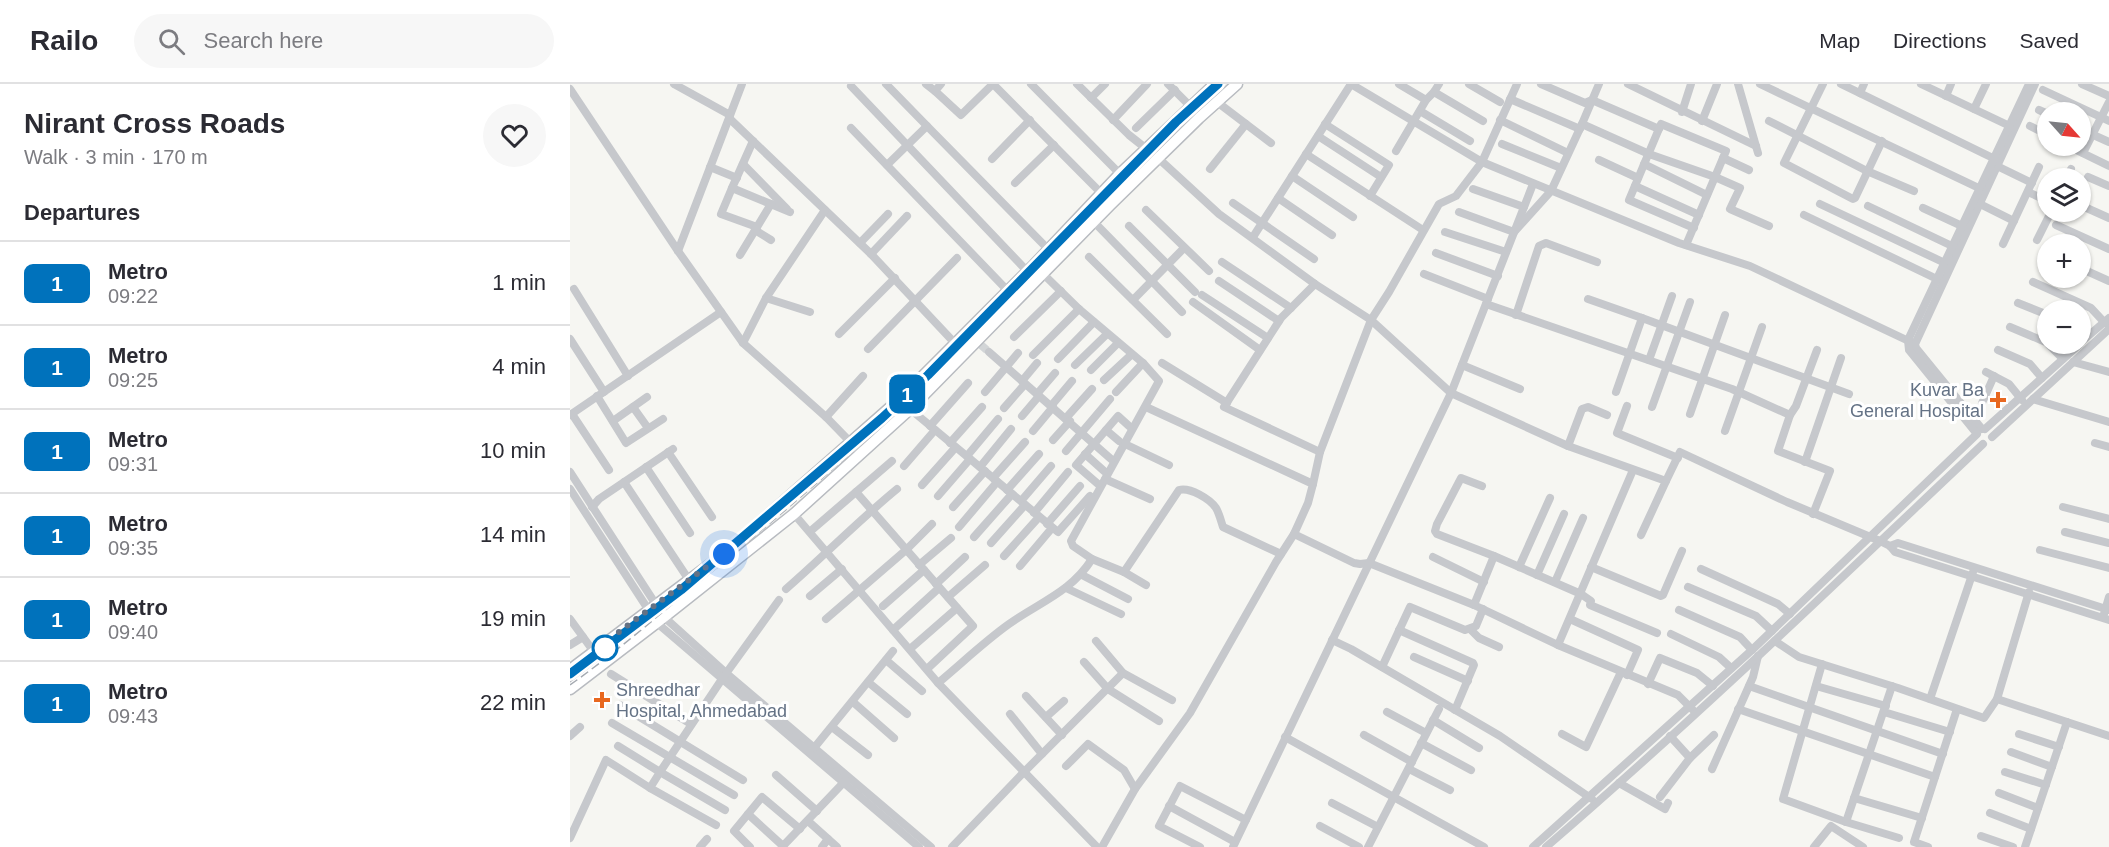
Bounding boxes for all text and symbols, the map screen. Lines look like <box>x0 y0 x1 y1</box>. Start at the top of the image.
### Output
search box <box>134 14 554 68</box>
text: Railo <box>30 25 98 56</box>
icon: search <box>155 25 188 58</box>
text: Search here <box>203 28 323 53</box>
text: Map <box>1819 29 1860 52</box>
text: Directions <box>1893 29 1986 52</box>
text: Saved <box>2019 29 2079 52</box>
north arrow <box>2037 102 2091 156</box>
map controls <box>2037 102 2091 354</box>
button: heart <box>483 104 546 167</box>
text: Nirant Cross Roads <box>24 108 285 139</box>
text: Walk · 3 min · 170 m <box>24 146 208 168</box>
button: layers <box>2037 168 2091 222</box>
text: Departures <box>24 200 140 225</box>
button: + <box>2037 234 2091 288</box>
text: Metro <box>108 259 168 284</box>
text: 1 min <box>492 270 546 295</box>
text: 1 <box>51 272 63 295</box>
text: 09:22 <box>108 285 158 307</box>
button: − <box>2037 300 2091 354</box>
text: Metro <box>108 343 168 368</box>
text: 4 min <box>492 354 546 379</box>
text: 1 <box>51 356 63 379</box>
text: 09:25 <box>108 369 158 391</box>
line badge: 1 <box>888 374 926 414</box>
place label: Kuvar Ba General Hospital <box>1850 380 1985 421</box>
text: 1 <box>901 383 913 406</box>
marker: Kuvar Ba General Hospital <box>1989 391 2007 409</box>
text: Metro <box>108 427 168 452</box>
text: 10 min <box>480 438 546 463</box>
text: 1 <box>51 440 63 463</box>
text: 09:31 <box>108 453 158 475</box>
text: Metro <box>108 511 168 536</box>
text: 14 min <box>480 522 546 547</box>
text: 1 <box>51 524 63 547</box>
text: 09:35 <box>108 537 158 559</box>
your location <box>709 539 739 569</box>
text: Metro <box>108 595 168 620</box>
text: 19 min <box>480 606 546 631</box>
text: 1 <box>51 608 63 631</box>
text: 09:40 <box>108 621 158 643</box>
unlabelled marker <box>592 635 618 661</box>
text: Metro <box>108 679 168 704</box>
place label: Shreedhar Hospital, Ahmedabad <box>616 680 787 721</box>
text: 22 min <box>480 690 546 715</box>
marker: Shreedhar Hospital, Ahmedabad <box>593 691 611 709</box>
text: 1 <box>51 692 63 715</box>
text: 09:43 <box>108 705 158 727</box>

